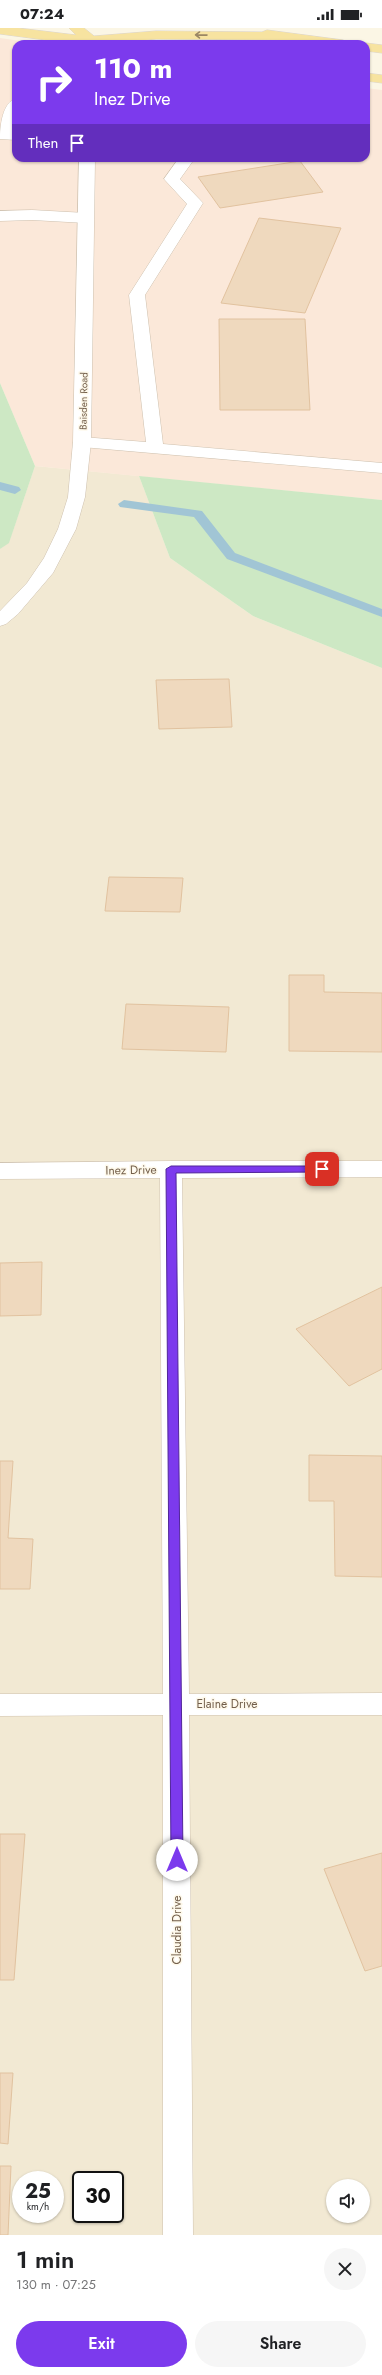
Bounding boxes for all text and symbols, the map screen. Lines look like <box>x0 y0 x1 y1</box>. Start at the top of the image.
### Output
text: 07:24 <box>20 3 64 25</box>
one-way arrow <box>195 31 208 39</box>
text: 110 m <box>94 48 172 89</box>
icon: right <box>28 56 80 108</box>
text: Inez Drive <box>94 86 171 112</box>
text: Then <box>28 132 58 154</box>
icon: arrive <box>66 132 88 154</box>
street label: Baisden Road <box>75 372 92 430</box>
pin <box>305 1152 339 1186</box>
icon: arrive <box>311 1158 333 1180</box>
street label: Inez Drive <box>105 1161 157 1179</box>
street label: Elaine Drive <box>196 1695 258 1713</box>
position arrow <box>156 1839 198 1881</box>
street label: Claudia Drive <box>168 1895 186 1965</box>
speed limit sign: 30 <box>72 2171 124 2223</box>
text: 25 <box>25 2177 51 2206</box>
map controls <box>326 2179 370 2223</box>
button: sound <box>326 2179 370 2223</box>
text: km/h <box>27 2199 49 2214</box>
text: 1 min <box>16 2242 74 2277</box>
button: close <box>324 2248 366 2290</box>
text: 130 m · 07:25 <box>16 2275 96 2294</box>
button: Exit <box>16 2321 187 2367</box>
button: Share <box>195 2321 366 2367</box>

